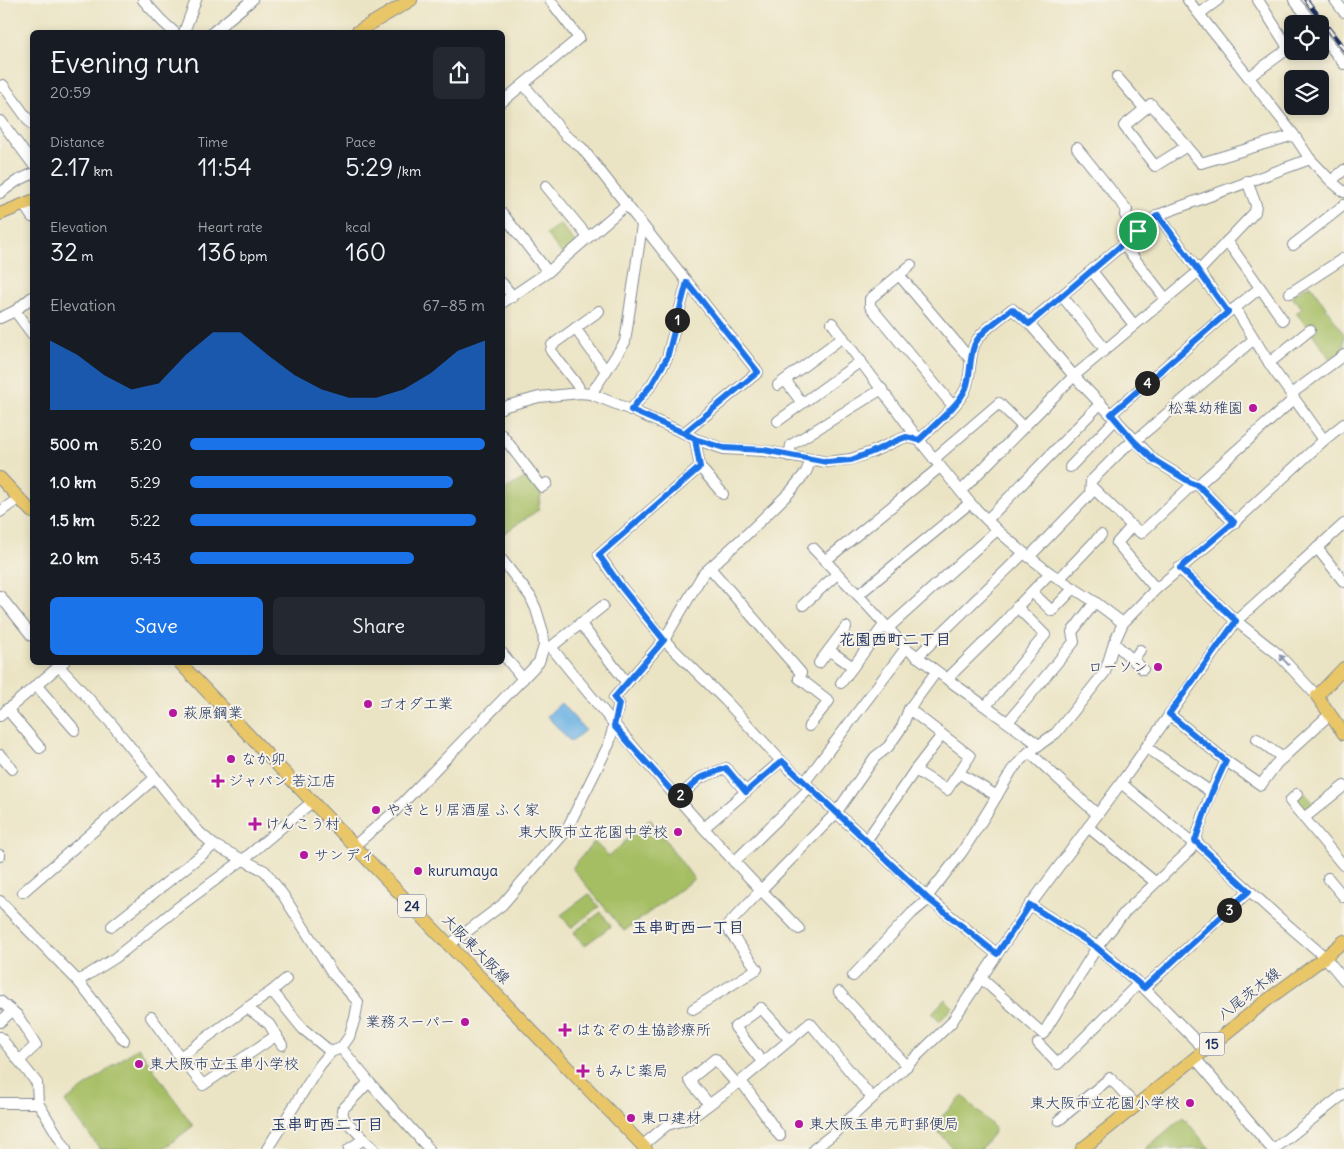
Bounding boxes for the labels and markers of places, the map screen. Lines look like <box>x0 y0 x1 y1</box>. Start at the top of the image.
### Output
pin <box>1117 210 1159 252</box>
pin: 1 <box>664 308 690 332</box>
pin: 4 <box>1134 370 1160 396</box>
place label: 松葉幼稚園 <box>1168 398 1243 417</box>
marker: 松葉幼稚園 <box>1247 402 1259 414</box>
place label: ローソン <box>1088 657 1148 676</box>
marker: ローソン <box>1152 661 1164 673</box>
place label: ゴオダ工業 <box>378 694 453 713</box>
marker: ゴオダ工業 <box>362 698 374 710</box>
place label: 萩原鋼業 <box>183 703 243 722</box>
marker: 萩原鋼業 <box>167 707 179 719</box>
place label: なか卯 <box>241 749 286 768</box>
marker: なか卯 <box>225 753 237 765</box>
place label: ジャパン 若江店 <box>228 771 337 790</box>
marker: ジャパン 若江店 <box>212 775 224 787</box>
pin: 2 <box>668 782 692 808</box>
place label: やきとり居酒屋 ふく家 <box>386 800 540 819</box>
marker: やきとり居酒屋 ふく家 <box>370 804 382 816</box>
place label: けんこう村 <box>265 814 340 833</box>
marker: けんこう村 <box>249 818 261 830</box>
place label: 東大阪市立花園中学校 <box>518 822 668 841</box>
marker: 東大阪市立花園中学校 <box>672 826 684 838</box>
place label: サンディ <box>314 845 375 864</box>
marker: サンディ <box>298 849 310 861</box>
place label: kurumaya <box>428 861 498 880</box>
marker: kurumaya <box>412 865 424 877</box>
pin: 3 <box>1216 898 1242 922</box>
place label: 業務スーパー <box>366 1012 455 1031</box>
marker: 業務スーパー <box>459 1016 471 1028</box>
place label: はなぞの生協診療所 <box>576 1020 711 1039</box>
marker: はなぞの生協診療所 <box>558 1023 572 1037</box>
place label: 東大阪市立玉串小学校 <box>149 1054 299 1073</box>
marker: 東大阪市立玉串小学校 <box>133 1058 145 1070</box>
place label: もみじ薬局 <box>593 1061 668 1080</box>
marker: もみじ薬局 <box>577 1065 589 1077</box>
place label: 東大阪市立花園小学校 <box>1030 1093 1180 1112</box>
marker: 東大阪市立花園小学校 <box>1184 1097 1196 1109</box>
place label: 東口建材 <box>641 1108 701 1127</box>
marker: 東口建材 <box>625 1112 637 1124</box>
place label: 東大阪玉串元町郵便局 <box>809 1114 959 1133</box>
marker: 東大阪玉串元町郵便局 <box>793 1118 805 1130</box>

